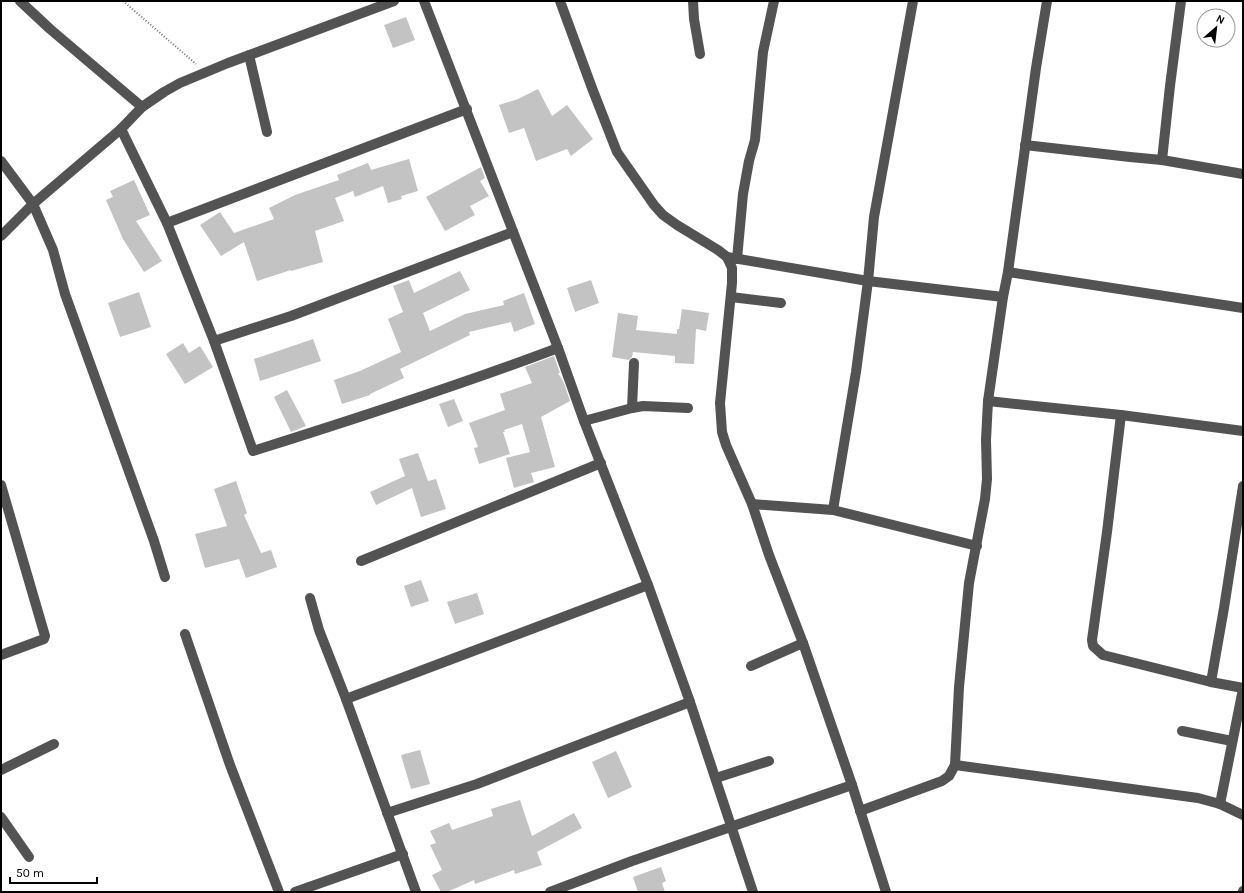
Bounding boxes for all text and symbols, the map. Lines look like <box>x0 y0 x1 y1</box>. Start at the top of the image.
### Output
north arrow <box>1196 8 1236 48</box>
text: N <box>1214 12 1227 27</box>
scale bar <box>10 859 97 885</box>
text: 50 m <box>16 866 44 880</box>

